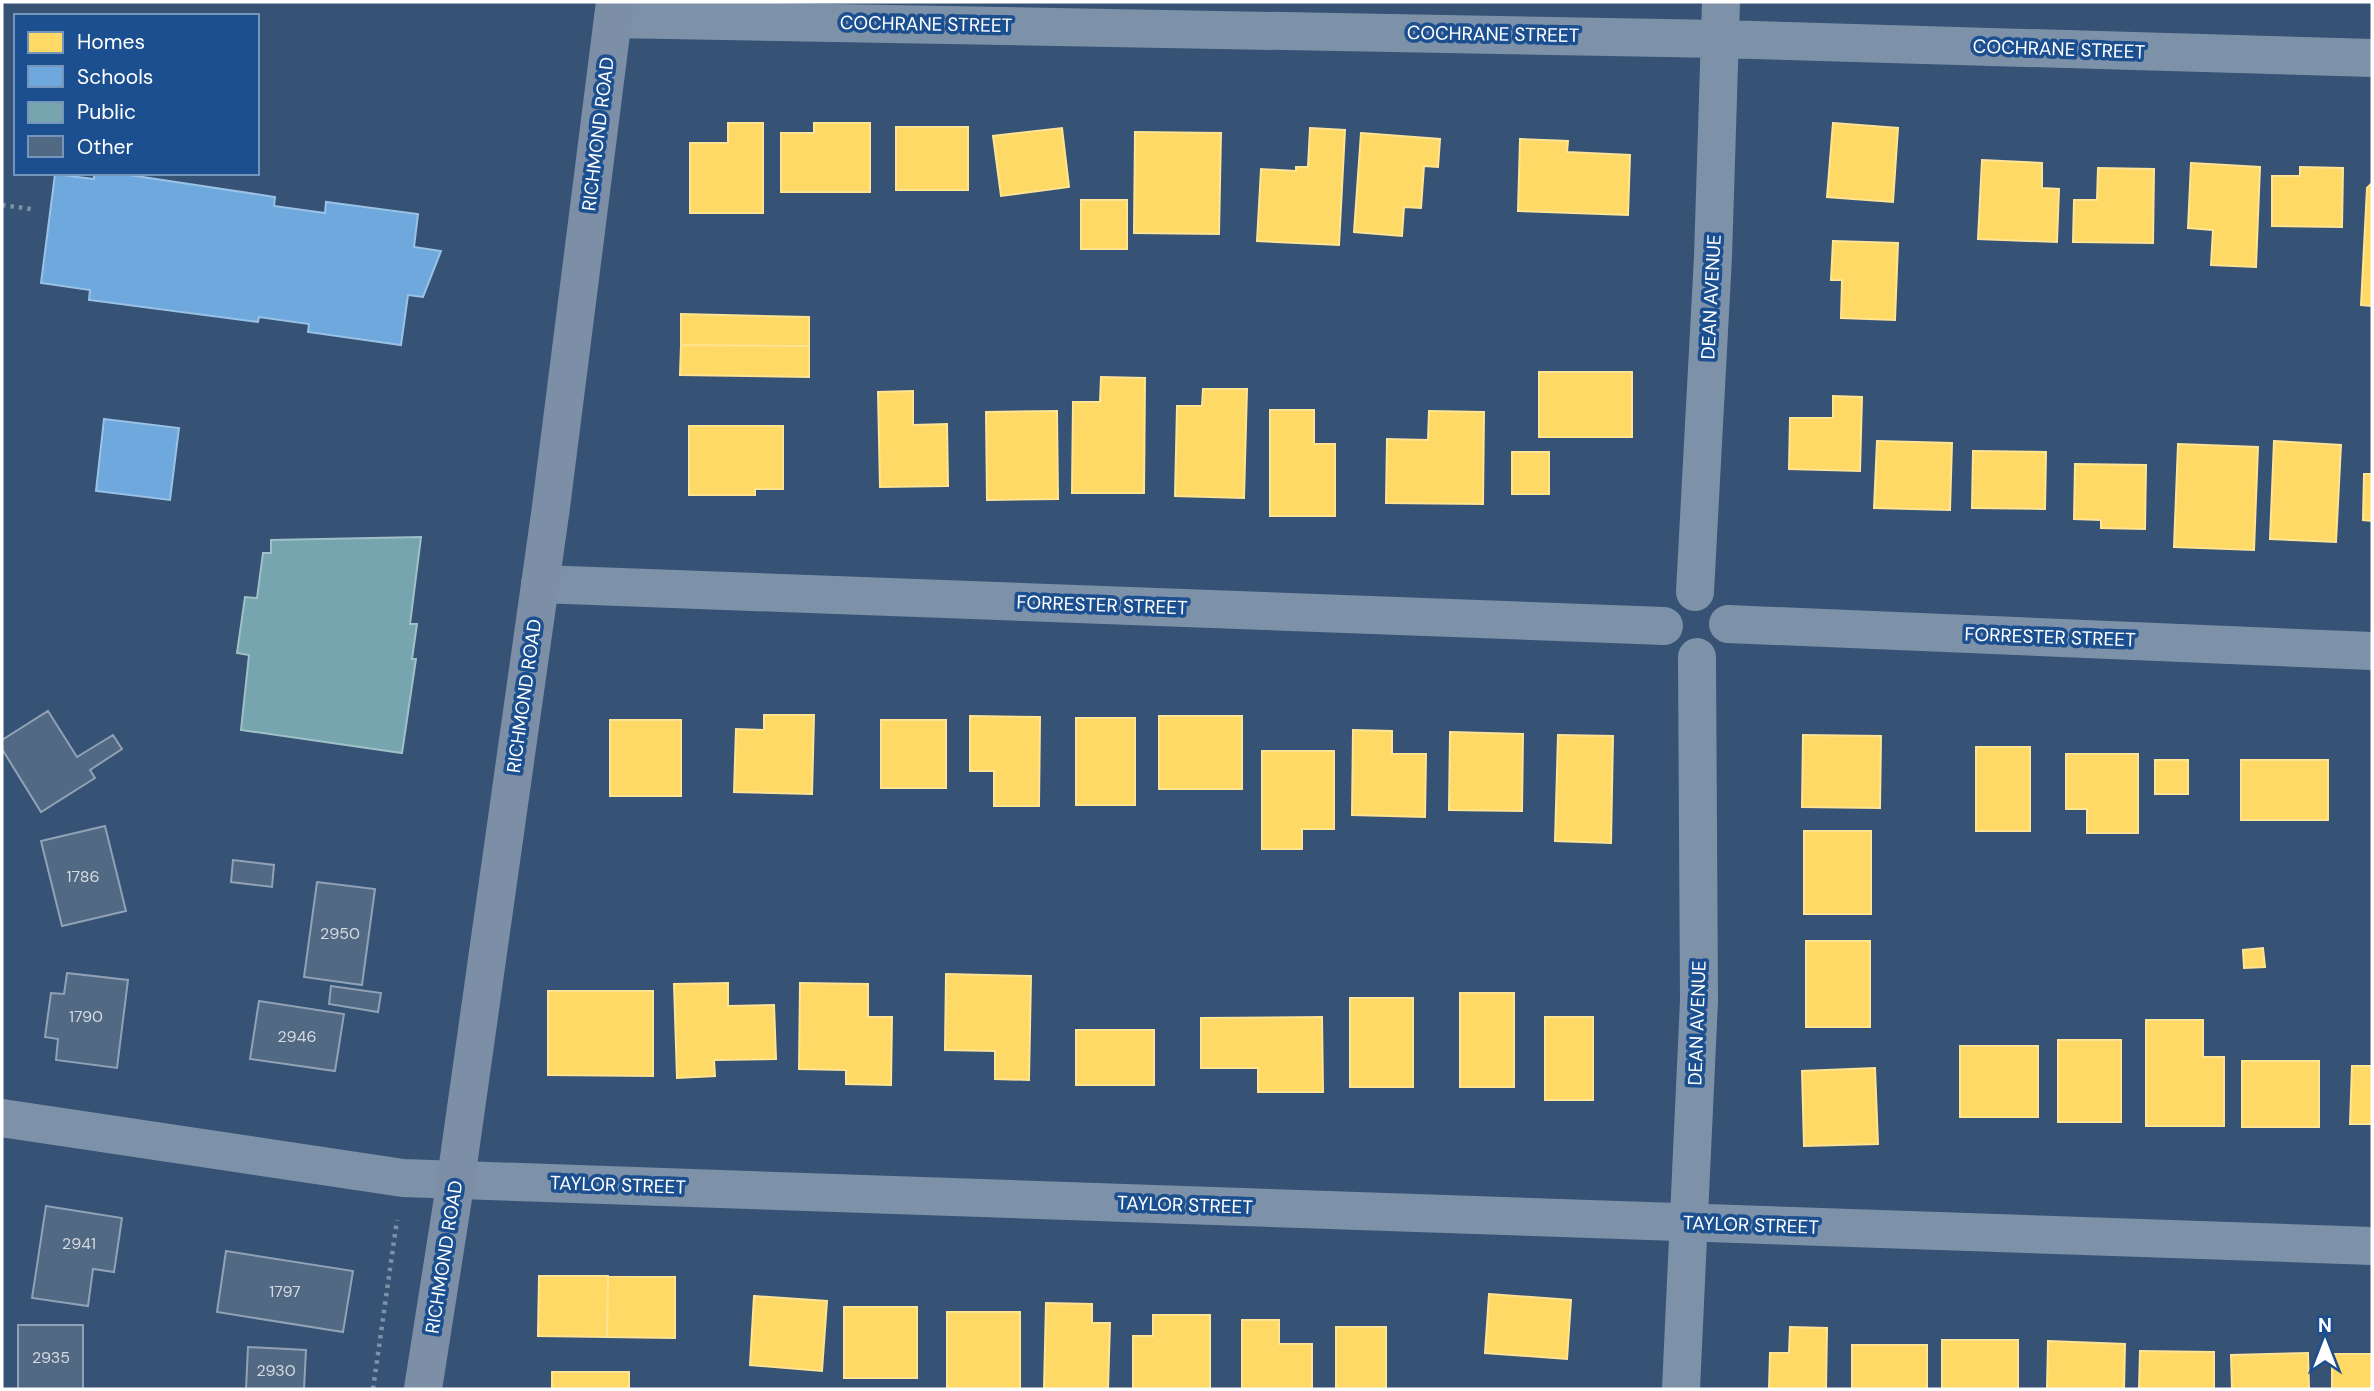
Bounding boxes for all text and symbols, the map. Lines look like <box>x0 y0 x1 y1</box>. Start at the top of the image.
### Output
street label: COCHRANE STREET <box>840 10 1013 38</box>
legend <box>14 14 259 175</box>
street label: COCHRANE STREET <box>1407 20 1580 48</box>
text: Homes <box>77 28 145 56</box>
street label: COCHRANE STREET <box>1972 33 2146 65</box>
street label: RICHMOND ROAD <box>576 56 620 212</box>
text: Schools <box>77 63 153 91</box>
text: Public <box>77 98 136 126</box>
text: Other <box>77 133 133 161</box>
street label: DEAN AVENUE <box>1695 234 1727 360</box>
street label: FORRESTER STREET <box>1016 590 1188 620</box>
street label: RICHMOND ROAD <box>501 618 547 774</box>
street label: FORRESTER STREET <box>1964 622 2136 652</box>
house number: 1786 <box>66 866 100 887</box>
house number: 2950 <box>320 923 360 944</box>
street label: DEAN AVENUE <box>1682 960 1712 1086</box>
house number: 1790 <box>69 1006 103 1027</box>
house number: 2946 <box>278 1026 316 1047</box>
street label: TAYLOR STREET <box>550 1170 687 1200</box>
street label: RICHMOND ROAD <box>420 1179 468 1335</box>
street label: TAYLOR STREET <box>1117 1190 1254 1220</box>
street label: TAYLOR STREET <box>1683 1210 1820 1240</box>
house number: 2941 <box>62 1233 96 1254</box>
house number: 1797 <box>269 1281 301 1302</box>
north arrow <box>2290 1307 2360 1377</box>
text: N <box>2318 1313 2332 1338</box>
house number: 2935 <box>32 1347 70 1368</box>
house number: 2930 <box>256 1360 296 1381</box>

